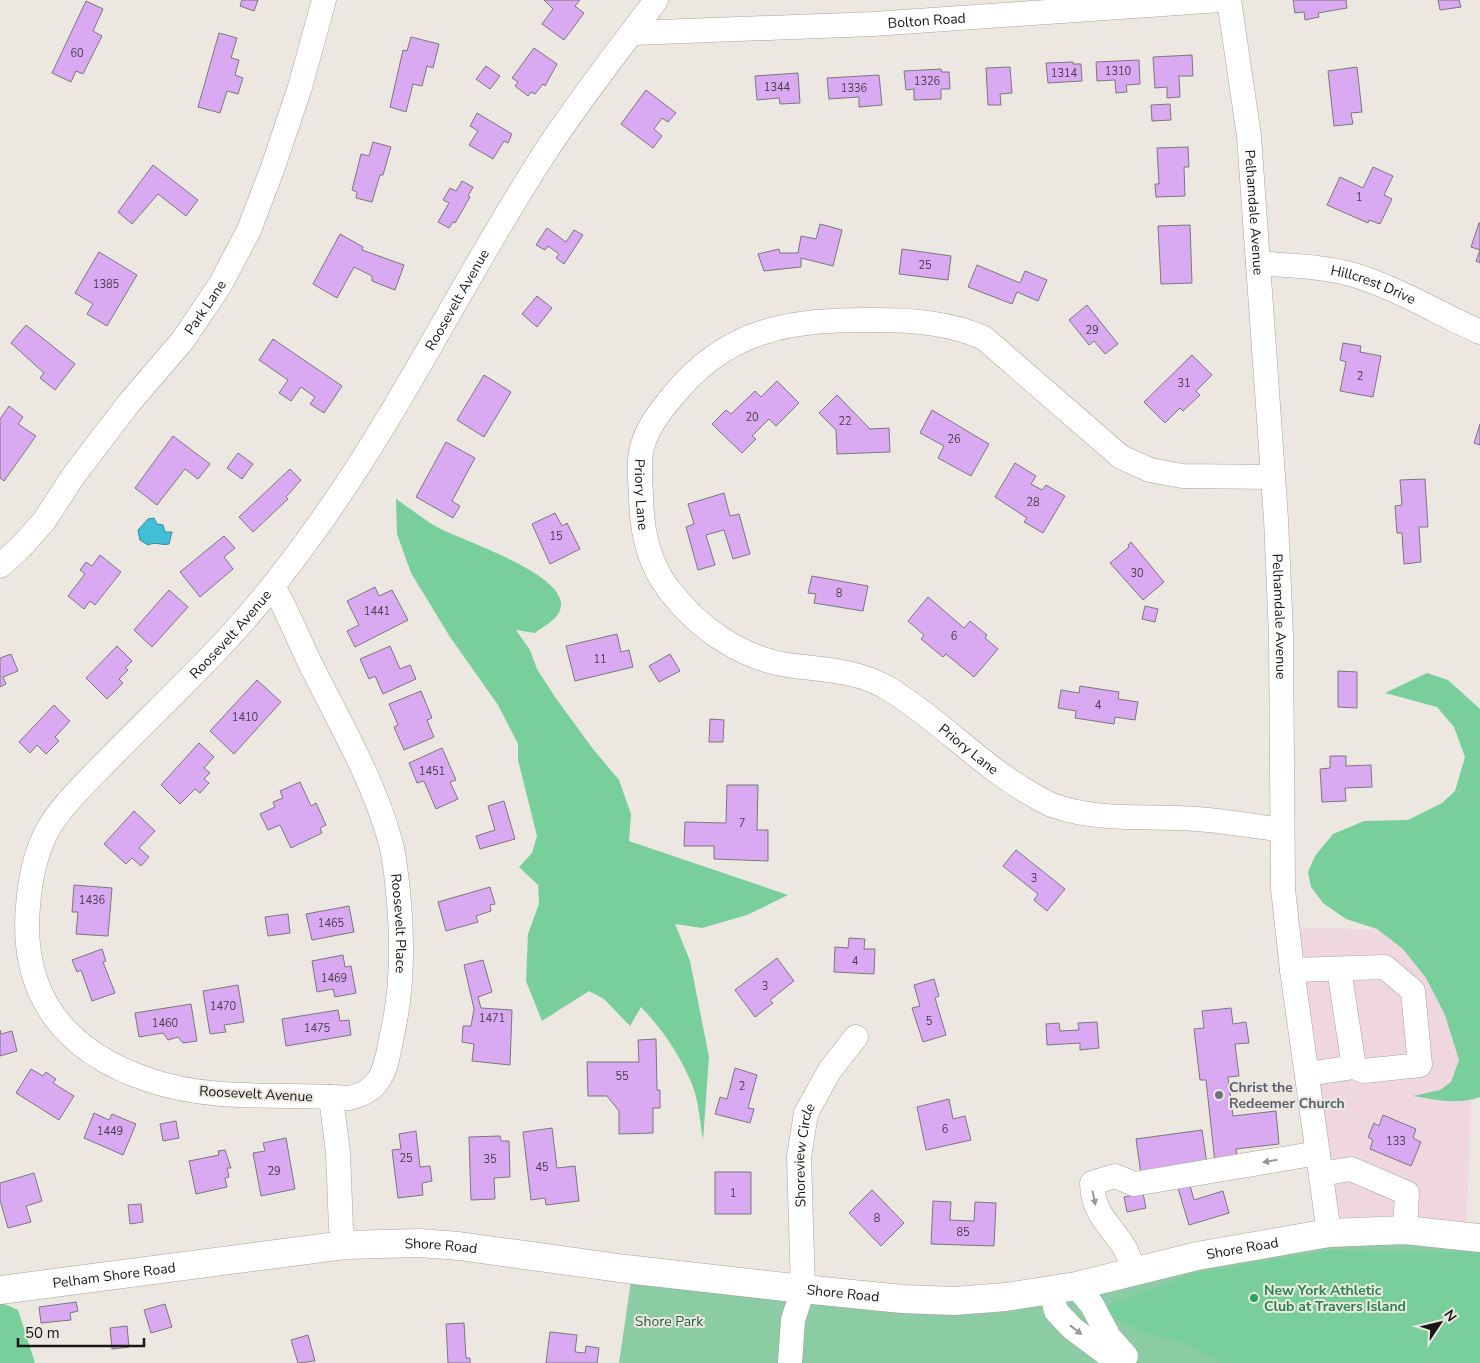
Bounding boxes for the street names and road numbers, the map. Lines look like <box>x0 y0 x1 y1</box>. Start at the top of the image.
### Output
street label: Bolton Road <box>887 8 966 32</box>
street label: Pelhamdale Avenue <box>1240 149 1268 276</box>
street label: Roosevelt Avenue <box>420 246 493 354</box>
street label: Hillcrest Drive <box>1329 260 1419 309</box>
street label: Park Lane <box>180 277 230 338</box>
street label: Priory Lane <box>630 458 653 531</box>
street label: Pelhamdale Avenue <box>1268 553 1291 680</box>
street label: Roosevelt Avenue <box>185 586 275 683</box>
street label: Priory Lane <box>935 719 1002 779</box>
street label: Roosevelt Place <box>387 872 411 974</box>
street label: Roosevelt Avenue <box>199 1082 313 1106</box>
street label: Shoreview Circle <box>789 1099 819 1208</box>
street label: Shore Road <box>1205 1232 1280 1264</box>
street label: Shore Road <box>404 1233 479 1258</box>
street label: Pelham Shore Road <box>51 1258 177 1293</box>
street label: Shore Road <box>806 1280 880 1306</box>

